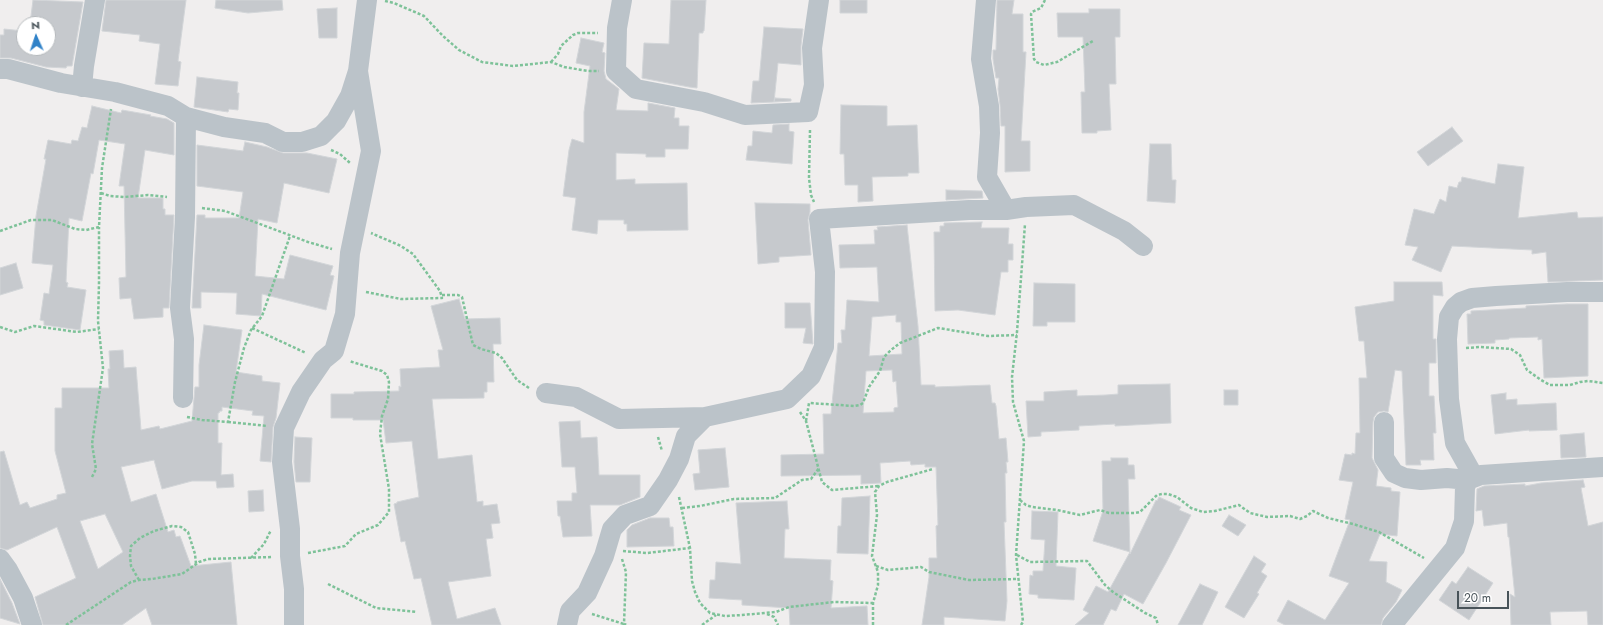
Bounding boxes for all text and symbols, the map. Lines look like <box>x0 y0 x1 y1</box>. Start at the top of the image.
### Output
north arrow <box>16 16 56 56</box>
text: N <box>31 17 40 33</box>
scale bar <box>1459 583 1511 609</box>
text: 20 m <box>1464 589 1491 607</box>

